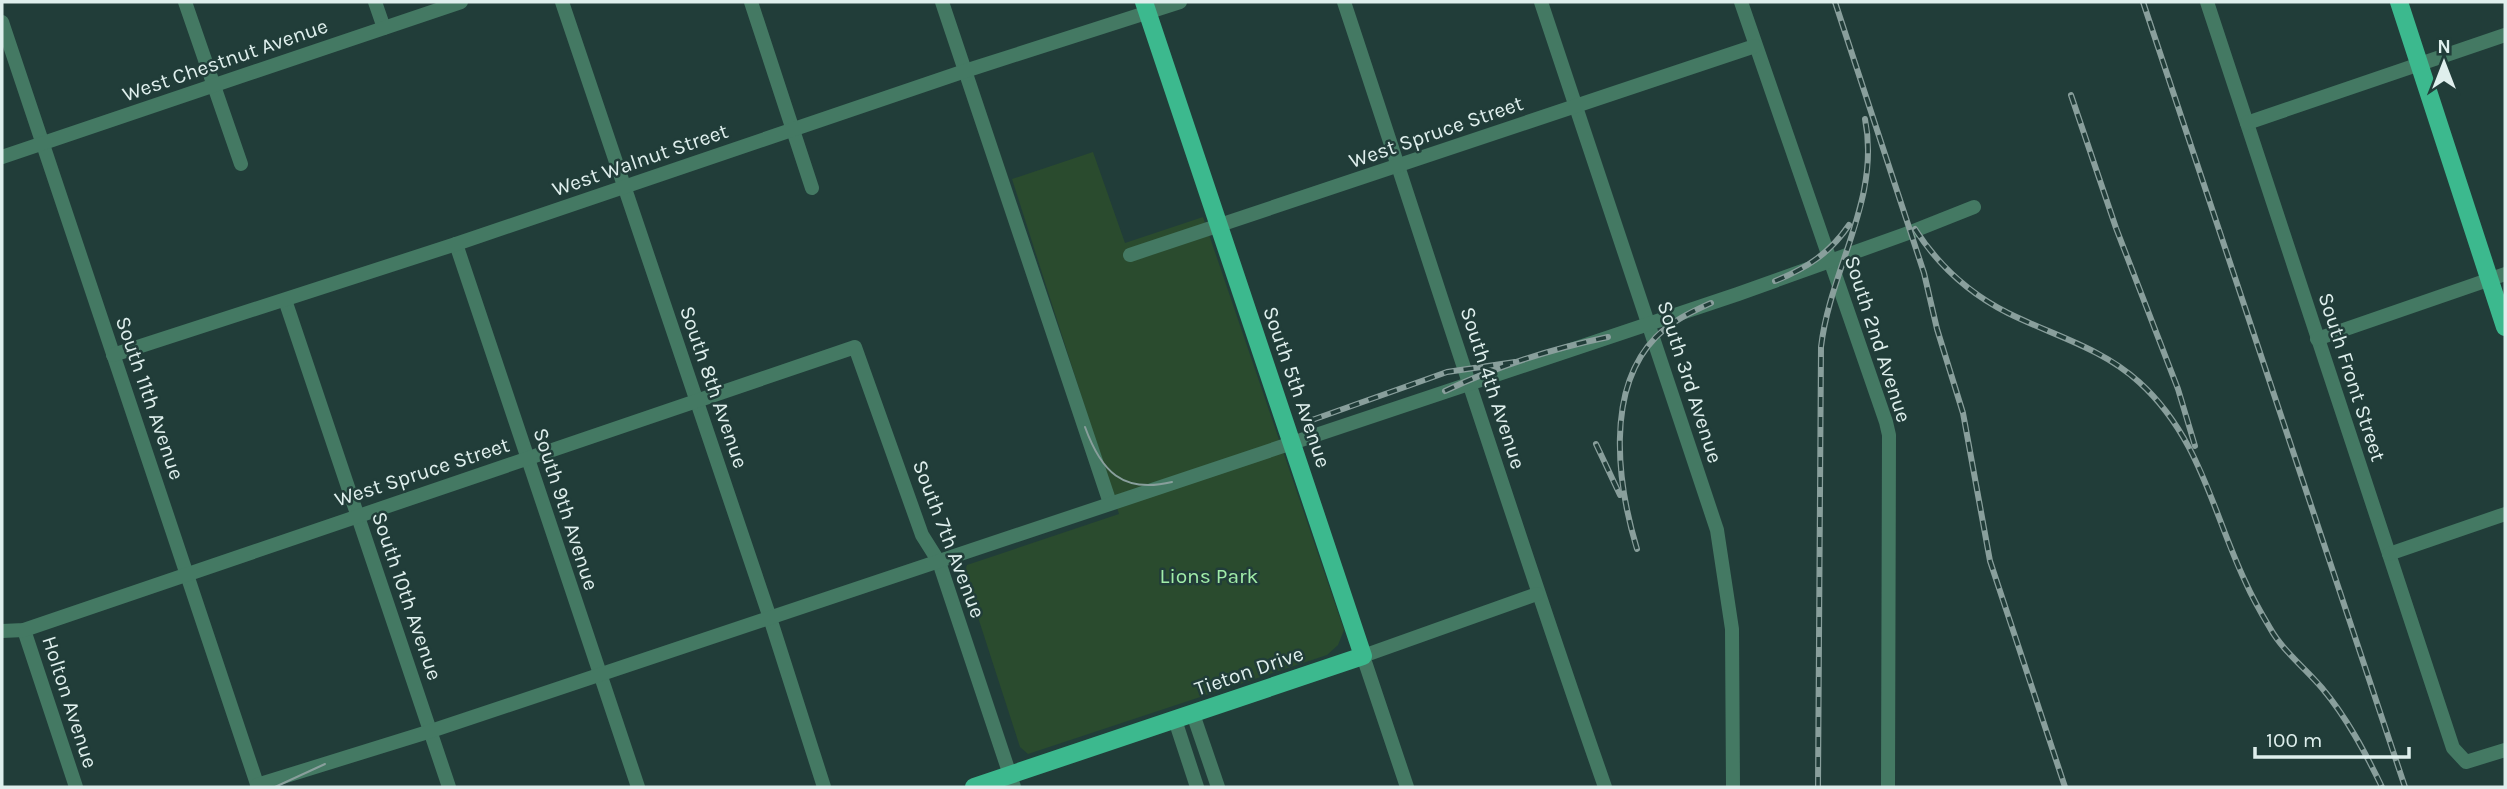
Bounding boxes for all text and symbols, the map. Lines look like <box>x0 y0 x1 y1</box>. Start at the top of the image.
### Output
street label: West Chestnut Avenue <box>119 14 331 106</box>
north arrow <box>2409 28 2479 98</box>
text: N <box>2437 36 2451 58</box>
street label: West Spruce Street <box>1346 91 1526 173</box>
street label: West Walnut Street <box>549 119 731 201</box>
street label: South 2nd Avenue <box>1840 253 1916 425</box>
street label: South Front Street <box>2313 290 2391 464</box>
street label: South 3rd Avenue <box>1652 298 1728 466</box>
street label: South 8th Avenue <box>675 303 753 471</box>
street label: South 5th Avenue <box>1258 303 1336 471</box>
street label: South 4th Avenue <box>1455 304 1531 472</box>
street label: South 11th Avenue <box>111 313 189 483</box>
street label: South 9th Avenue <box>528 425 604 593</box>
street label: West Spruce Street <box>332 432 513 512</box>
street label: South 7th Avenue <box>908 457 990 621</box>
street label: South 10th Avenue <box>367 509 447 683</box>
park label: Lions Park <box>1160 564 1259 588</box>
street label: Holton Avenue <box>37 633 103 771</box>
street label: Tieton Drive <box>1191 641 1307 701</box>
scale bar <box>2255 716 2409 760</box>
text: 100 m <box>2266 728 2323 752</box>

